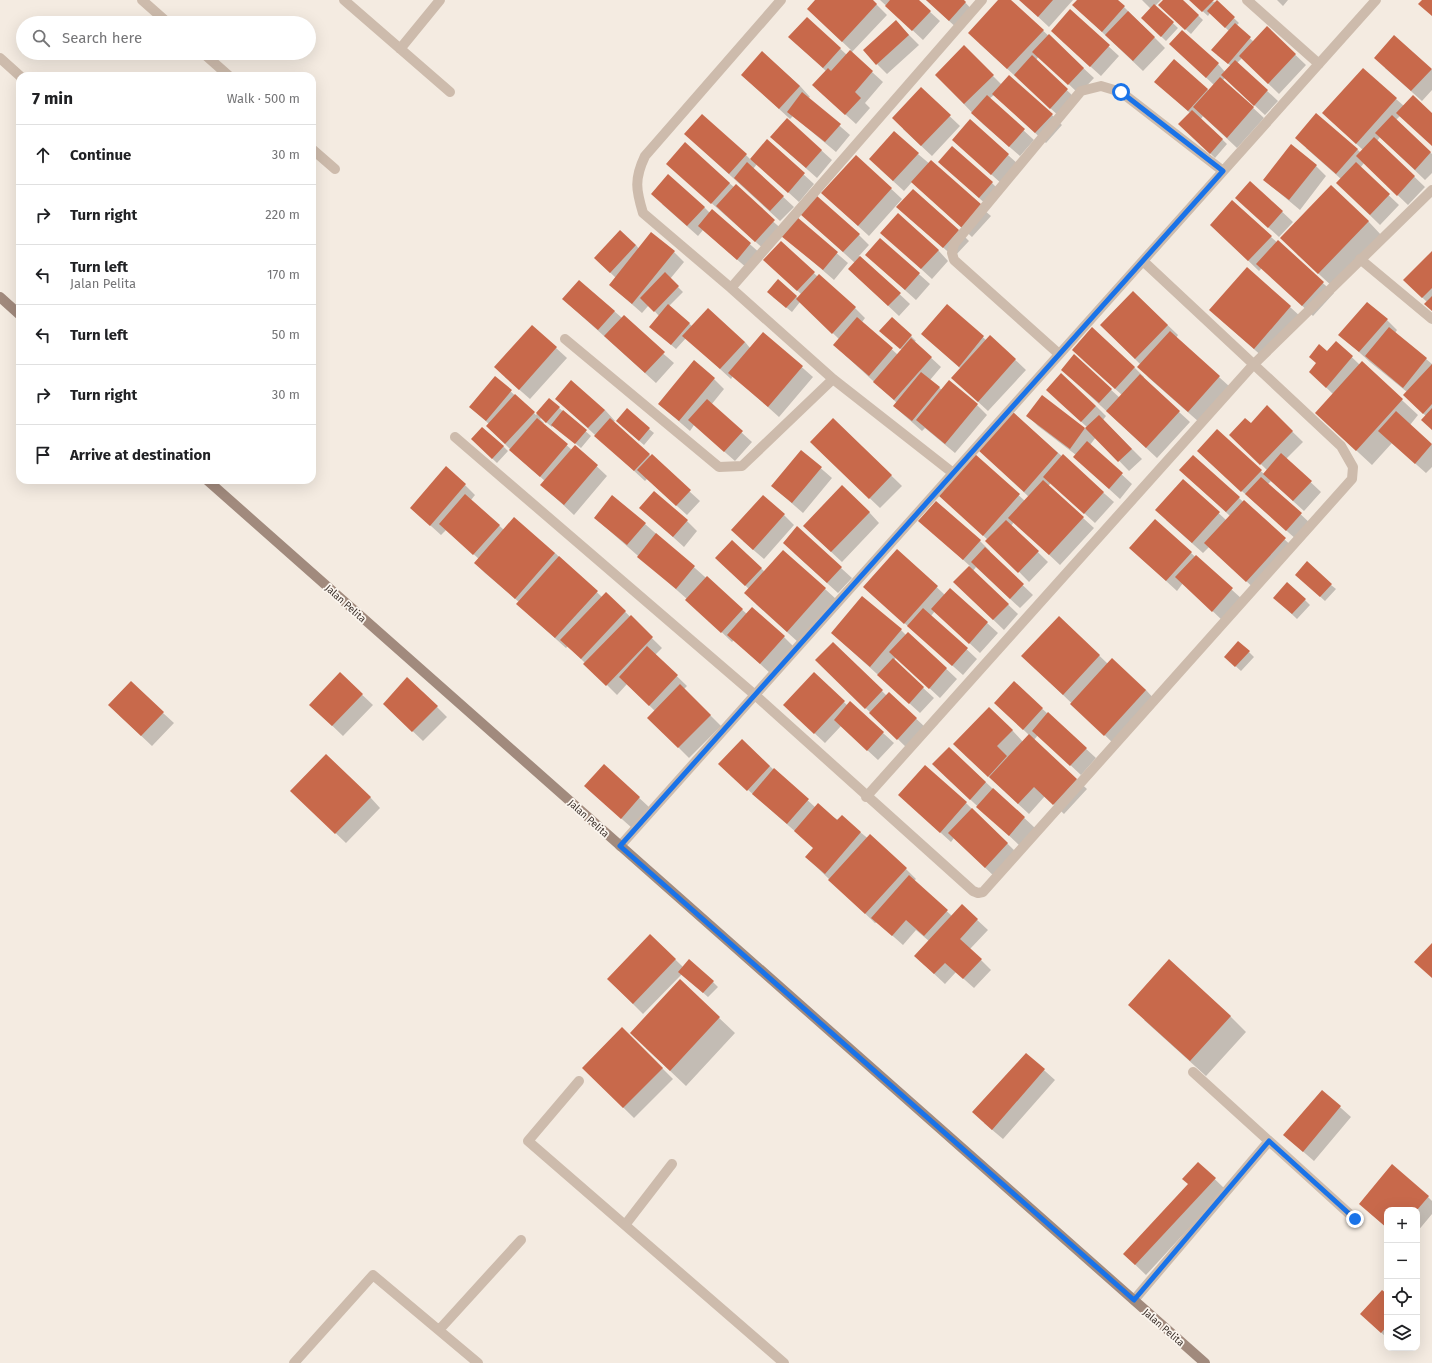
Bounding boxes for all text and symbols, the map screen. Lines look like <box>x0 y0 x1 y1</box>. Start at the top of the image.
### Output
search box <box>16 16 316 60</box>
icon: search <box>30 27 52 49</box>
text: Search here <box>62 29 142 47</box>
route start <box>1112 83 1130 101</box>
text: 7 min <box>32 88 73 109</box>
text: Walk · 500 m <box>227 91 300 106</box>
icon: ahead <box>32 144 54 166</box>
text: Continue <box>70 146 131 164</box>
text: 30 m <box>272 147 300 162</box>
icon: right <box>32 204 54 226</box>
text: Turn right <box>70 206 137 224</box>
text: 220 m <box>265 207 300 222</box>
text: Turn left <box>70 258 128 276</box>
icon: left <box>32 264 54 286</box>
text: 170 m <box>267 267 300 282</box>
text: Jalan Pelita <box>70 276 136 291</box>
icon: left <box>32 324 54 346</box>
text: Turn left <box>70 326 128 344</box>
text: 50 m <box>272 327 300 342</box>
icon: right <box>32 384 54 406</box>
text: Turn right <box>70 386 137 404</box>
text: 30 m <box>272 387 300 402</box>
icon: arrive <box>32 444 54 466</box>
text: Arrive at destination <box>70 446 211 464</box>
street label: Jalan Pelita <box>322 582 368 625</box>
street label: Jalan Pelita <box>565 797 611 840</box>
map controls <box>1384 1207 1420 1351</box>
button: + <box>1384 1207 1420 1243</box>
route end <box>1346 1210 1364 1228</box>
button: − <box>1384 1243 1420 1279</box>
button: locate <box>1384 1279 1420 1315</box>
street label: Jalan Pelita <box>1140 1307 1186 1349</box>
button: layers <box>1384 1315 1420 1351</box>

